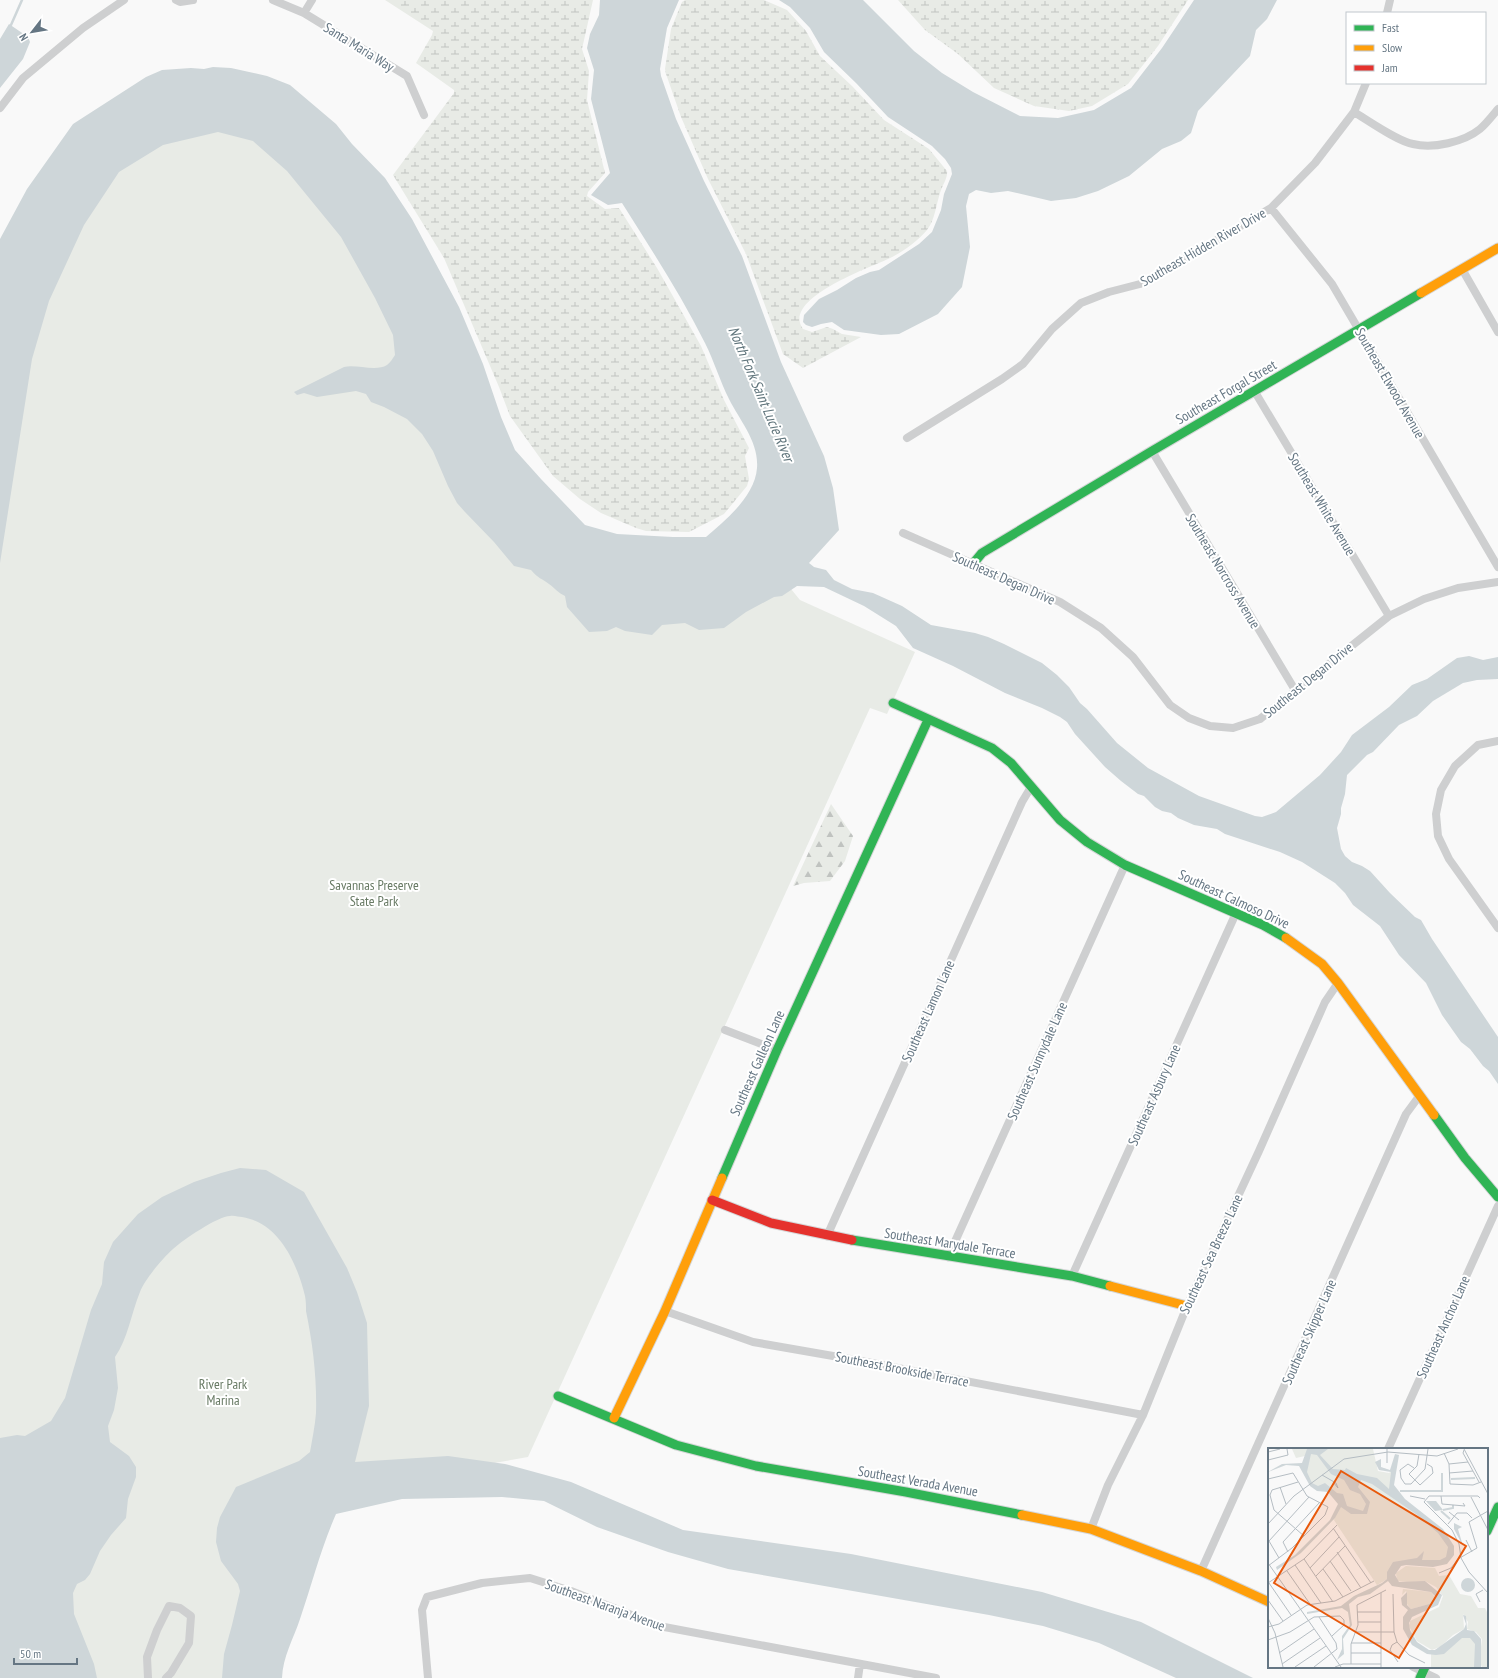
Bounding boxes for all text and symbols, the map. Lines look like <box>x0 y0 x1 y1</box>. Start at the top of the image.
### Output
north arrow <box>12 12 52 52</box>
legend <box>1346 12 1486 84</box>
street label: Santa Maria Way <box>320 18 398 76</box>
text: Fast <box>1382 20 1400 35</box>
text: N <box>16 31 31 43</box>
text: Slow <box>1382 40 1403 55</box>
text: Jam <box>1381 60 1398 75</box>
street label: Southeast Hidden River Drive <box>1137 204 1269 290</box>
water label: North Fork Saint Lucie River <box>724 323 799 466</box>
street label: Southeast Elwood Avenue <box>1351 325 1429 442</box>
street label: Southeast Forgal Street <box>1172 356 1280 428</box>
street label: Southeast White Avenue <box>1284 449 1360 559</box>
street label: Southeast Norcross Avenue <box>1182 510 1265 632</box>
street label: Southeast Degan Drive <box>950 547 1058 609</box>
street label: Southeast Degan Drive <box>1259 638 1357 722</box>
street label: Southeast Calmoso Drive <box>1176 865 1293 933</box>
park label: Savannas Preserve State Park <box>329 876 419 910</box>
street label: Southeast Lamon Lane <box>897 957 959 1065</box>
street label: Southeast Sunnydale Lane <box>1003 999 1071 1123</box>
street label: Southeast Galleon Lane <box>726 1007 789 1119</box>
street label: Southeast Asbury Lane <box>1124 1041 1184 1148</box>
street label: Southeast Sea Breeze Lane <box>1175 1191 1247 1317</box>
street label: Southeast Marydale Terrace <box>883 1224 1017 1262</box>
street label: Southeast Anchor Lane <box>1412 1273 1474 1381</box>
street label: Southeast Skipper Lane <box>1278 1276 1340 1387</box>
street label: Southeast Brookside Terrace <box>834 1347 970 1391</box>
park label: River Park Marina <box>199 1375 248 1409</box>
inset map <box>1268 1448 1488 1668</box>
street label: Southeast Verada Avenue <box>857 1462 980 1500</box>
street label: Southeast Naranja Avenue <box>543 1575 668 1635</box>
scale bar <box>14 1640 77 1666</box>
text: 50 m <box>20 1646 41 1661</box>

